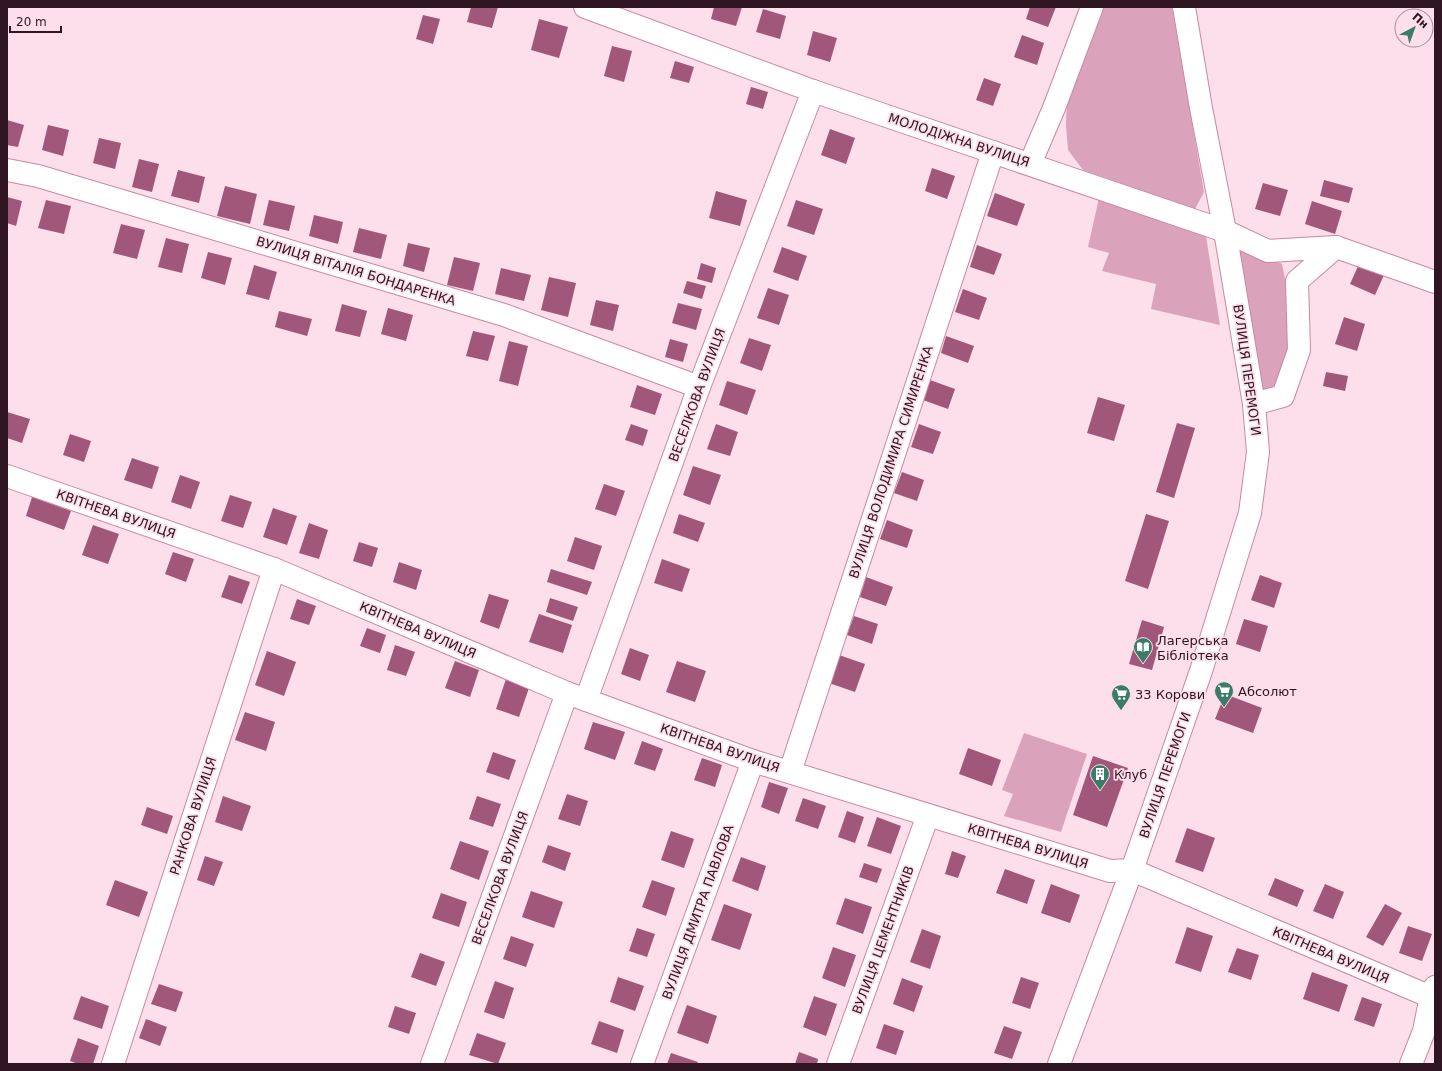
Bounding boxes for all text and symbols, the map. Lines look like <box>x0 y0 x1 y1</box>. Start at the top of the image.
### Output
scale bar <box>10 8 61 34</box>
north arrow <box>1394 8 1434 48</box>
text: Пн <box>1410 10 1431 31</box>
text: 20 m <box>16 15 47 29</box>
street label: МОЛОДІЖНА ВУЛИЦЯ <box>886 110 1032 170</box>
street label: ВУЛИЦЯ ВІТАЛІЯ БОНДАРЕНКА <box>254 233 458 309</box>
street label: ВУЛИЦЯ ПЕРЕМОГИ <box>1230 303 1264 437</box>
street label: ВЕСЕЛКОВА ВУЛИЦЯ <box>666 326 728 464</box>
street label: ВУЛИЦЯ ВОЛОДИМИРА СИМИРЕНКА <box>846 343 936 580</box>
street label: КВІТНЕВА ВУЛИЦЯ <box>54 487 178 541</box>
street label: КВІТНЕВА ВУЛИЦЯ <box>357 599 479 661</box>
place label: Лагерська Бібліотека <box>1157 633 1229 663</box>
library icon: Лагерська Бібліотека <box>1132 636 1154 664</box>
supermarket icon: Абсолют <box>1213 680 1235 708</box>
supermarket icon: 33 Корови <box>1110 683 1132 711</box>
place label: Абсолют <box>1238 684 1297 699</box>
place label: 33 Корови <box>1135 687 1205 702</box>
street label: ВУЛИЦЯ ПЕРЕМОГИ <box>1136 710 1194 840</box>
street label: КВІТНЕВА ВУЛИЦЯ <box>658 721 782 775</box>
street label: РАНКОВА ВУЛИЦЯ <box>167 755 219 877</box>
building icon: Клуб <box>1089 763 1111 791</box>
place label: Клуб <box>1114 767 1147 782</box>
street label: ВЕСЕЛКОВА ВУЛИЦЯ <box>469 809 531 947</box>
street label: КВІТНЕВА ВУЛИЦЯ <box>966 821 1090 871</box>
street label: ВУЛИЦЯ ДМИТРА ПАВЛОВА <box>659 822 737 1001</box>
street label: ВУЛИЦЯ ЦЕМЕНТНИКІВ <box>849 864 917 1016</box>
street label: КВІТНЕВА ВУЛИЦЯ <box>1270 924 1392 986</box>

